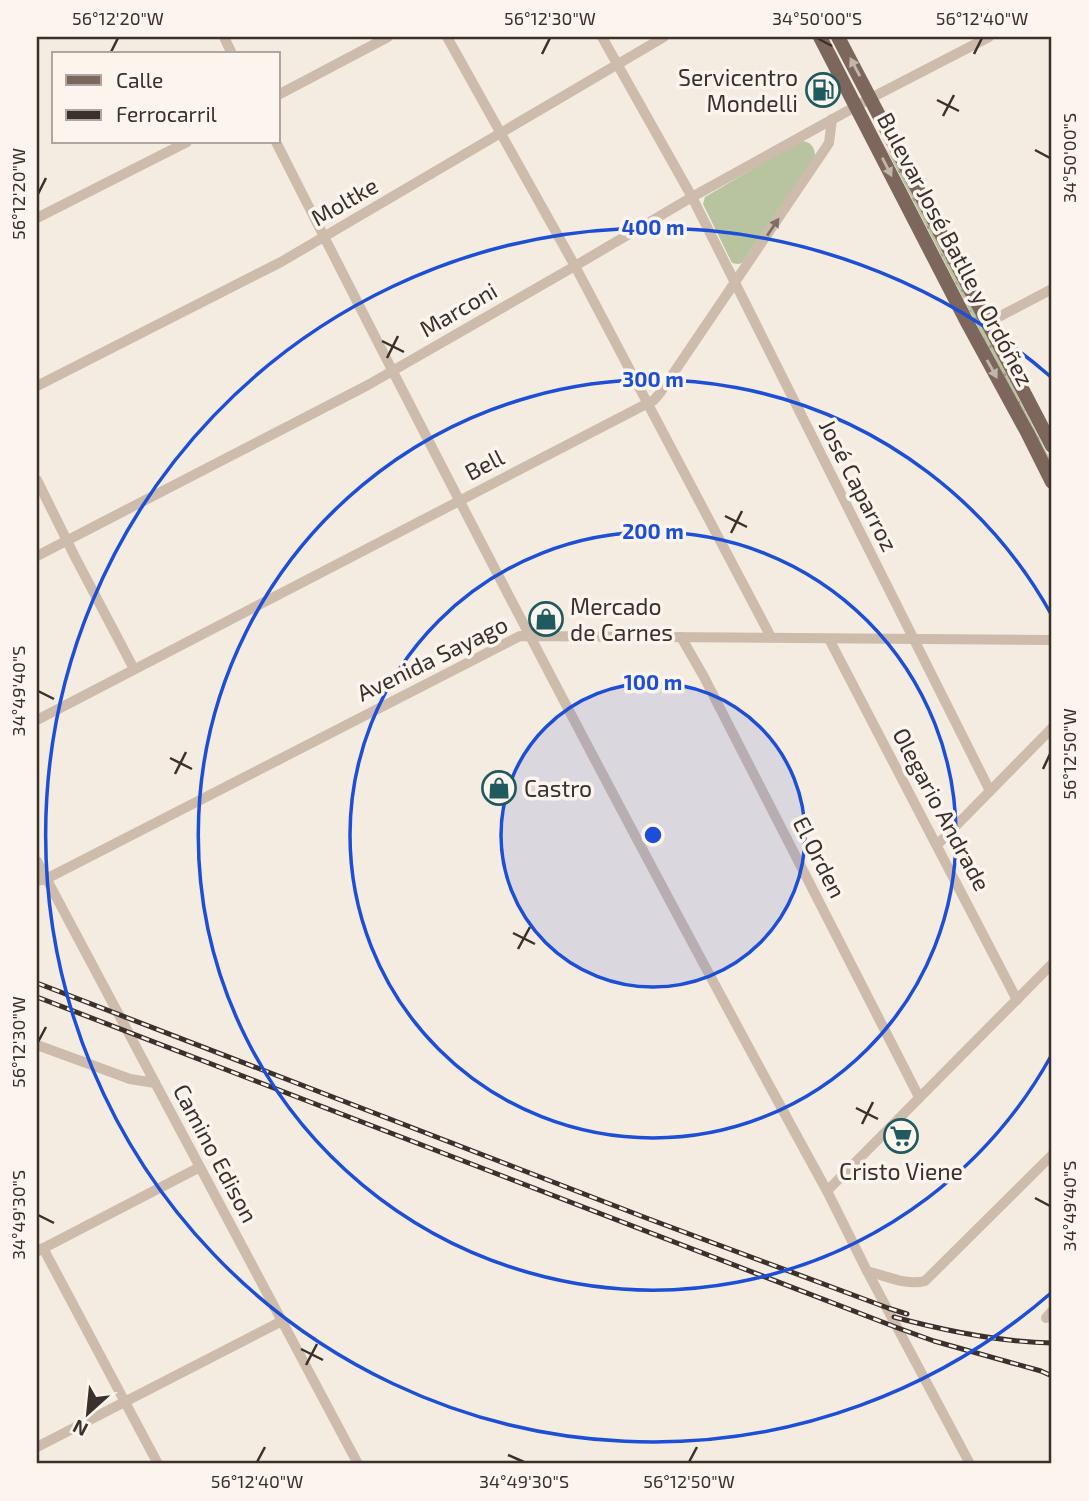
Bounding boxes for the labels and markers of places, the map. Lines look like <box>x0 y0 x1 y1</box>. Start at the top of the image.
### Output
place label: Servicentro Mondelli <box>678 63 798 117</box>
fuel station icon: Servicentro Mondelli <box>804 71 842 109</box>
place label: Mercado de Carnes <box>570 592 673 646</box>
shop icon: Mercado de Carnes <box>527 600 565 638</box>
shop icon: Castro <box>480 769 518 807</box>
place label: Castro <box>524 774 592 802</box>
centre of rings <box>641 823 665 847</box>
supermarket icon: Cristo Viene <box>882 1117 920 1155</box>
place label: Cristo Viene <box>839 1157 963 1185</box>

